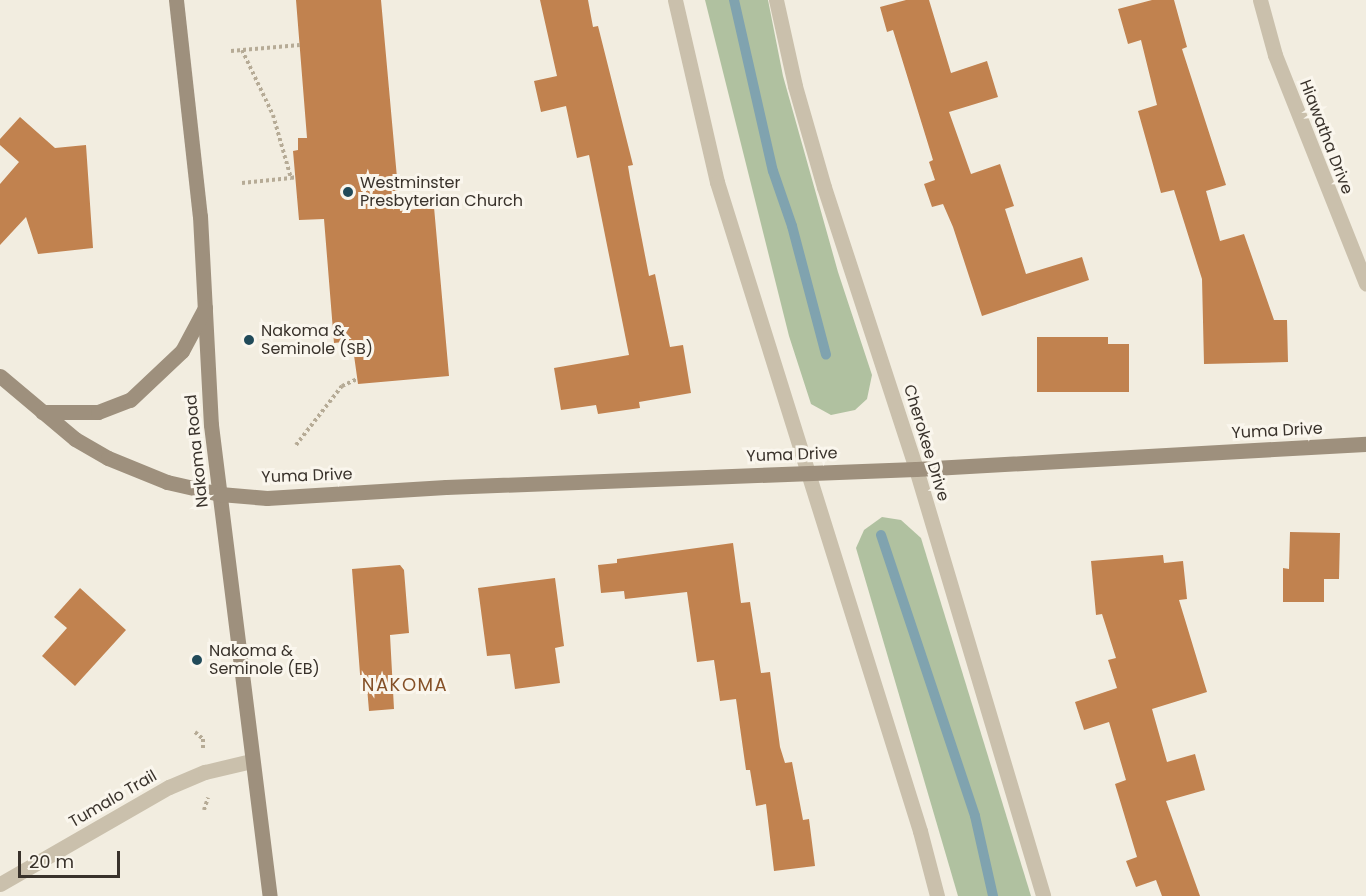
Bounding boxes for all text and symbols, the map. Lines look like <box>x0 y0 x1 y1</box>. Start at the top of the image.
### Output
street label: Hiawatha Drive <box>1295 77 1357 197</box>
place label: Westminster Presbyterian Church <box>360 173 523 211</box>
marker: Westminster Presbyterian Church <box>341 185 355 199</box>
place label: Nakoma & Seminole (SB) <box>261 321 373 359</box>
marker: Nakoma & Seminole (SB) <box>242 333 256 347</box>
street label: Cherokee Drive <box>899 382 953 504</box>
street label: Nakoma Road <box>182 393 212 509</box>
street label: Yuma Drive <box>1231 419 1323 443</box>
street label: Yuma Drive <box>746 444 838 466</box>
street label: Yuma Drive <box>261 465 353 487</box>
place label: Nakoma & Seminole (EB) <box>209 641 320 679</box>
marker: Nakoma & Seminole (EB) <box>190 653 204 667</box>
district label: NAKOMA <box>362 674 448 696</box>
street label: Tumalo Trail <box>66 766 160 832</box>
scale bar <box>21 839 123 877</box>
text: 20 m <box>29 849 74 874</box>

